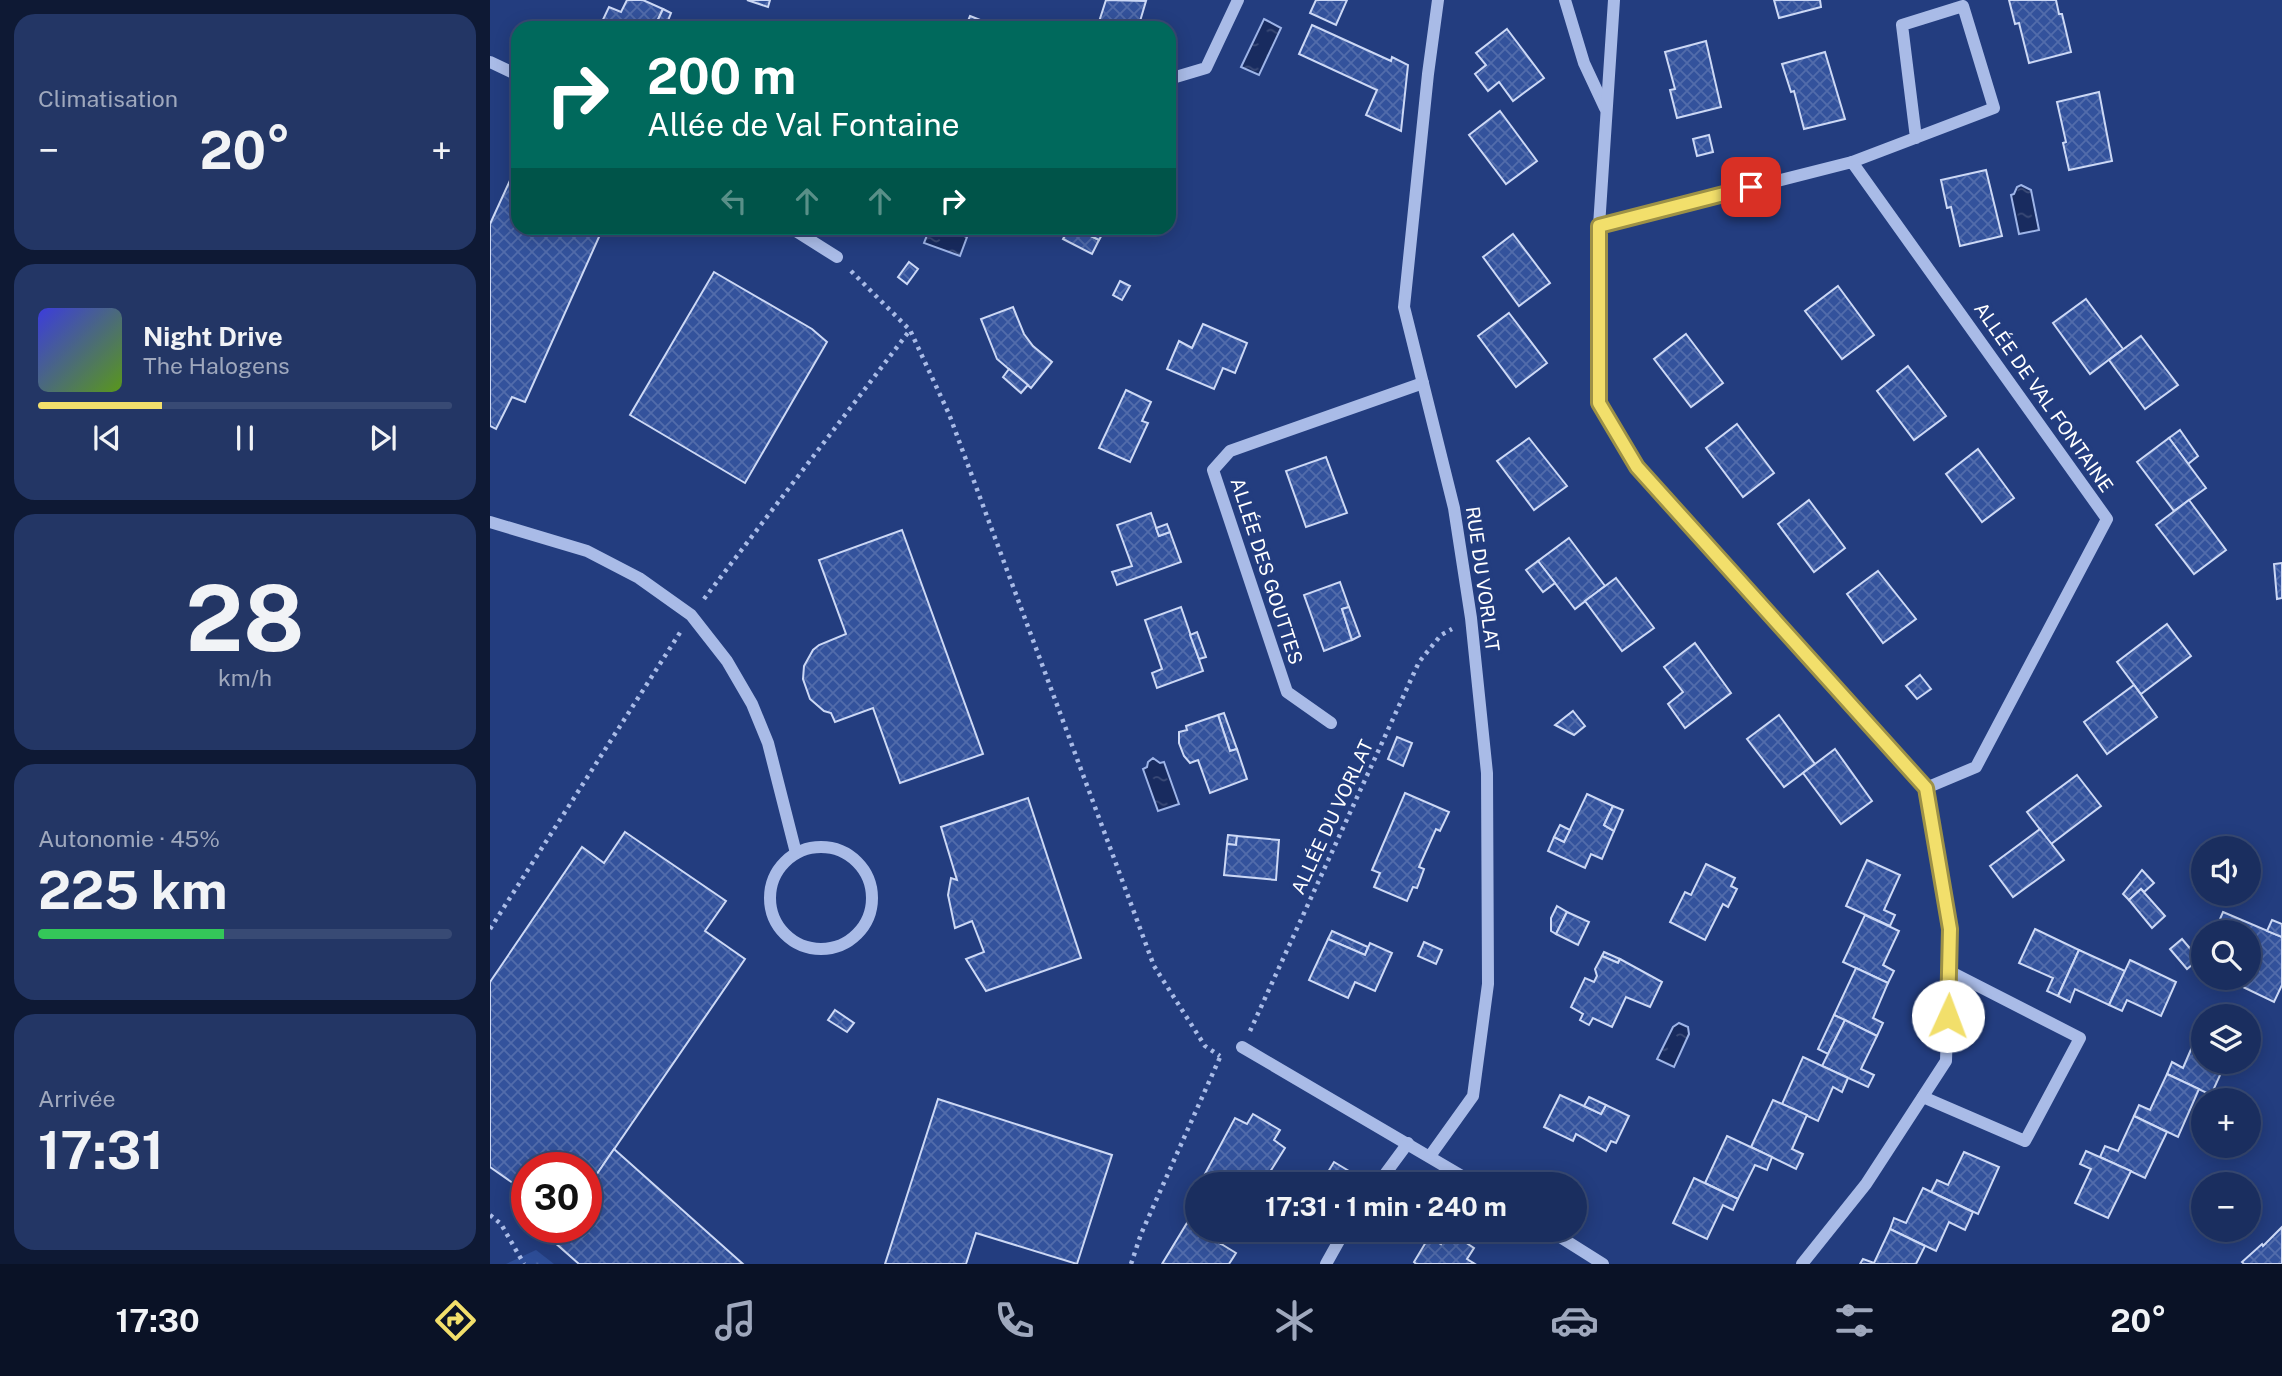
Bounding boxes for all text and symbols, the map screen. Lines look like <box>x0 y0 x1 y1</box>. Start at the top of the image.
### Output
text: 200 m <box>647 47 796 105</box>
icon: right <box>532 49 623 140</box>
text: Climatisation <box>38 85 178 112</box>
text: Allée de Val Fontaine <box>647 106 960 143</box>
text: 20° <box>199 120 291 181</box>
text: − <box>38 128 59 173</box>
text: + <box>431 128 452 173</box>
pin <box>1721 157 1781 217</box>
icon: arrive <box>1732 168 1770 206</box>
icon: left <box>715 182 753 220</box>
icon: ahead <box>788 182 826 220</box>
icon: ahead <box>861 182 899 220</box>
icon: right <box>934 182 972 220</box>
street label: ALLÉE DE VAL FONTAINE <box>1970 298 2118 496</box>
text: Night Drive <box>143 321 283 352</box>
text: The Halogens <box>143 352 290 379</box>
icon: previous <box>88 419 126 457</box>
icon: pause <box>226 419 264 457</box>
icon: next <box>364 419 402 457</box>
street label: ALLÉE DES GOUTTES <box>1226 475 1308 667</box>
street label: RUE DU VORLAT <box>1462 505 1504 653</box>
text: 28 <box>186 565 304 671</box>
text: km/h <box>218 664 272 691</box>
street label: ALLÉE DU VORLAT <box>1287 736 1377 898</box>
text: Autonomie · 45% <box>38 825 220 852</box>
map controls <box>2191 836 2261 1242</box>
button: sound <box>2191 836 2261 906</box>
text: 225 km <box>38 860 228 921</box>
button: search <box>2191 920 2261 990</box>
position arrow <box>1911 979 1985 1053</box>
button: layers <box>2191 1004 2261 1074</box>
text: Arrivée <box>38 1085 115 1112</box>
button: + <box>2191 1088 2261 1158</box>
text: 17:31 <box>38 1120 164 1181</box>
speed limit sign: 30 <box>511 1152 602 1243</box>
button: − <box>2191 1172 2261 1242</box>
text: 17:31 · 1 min · 240 m <box>1265 1191 1507 1222</box>
icon: directions <box>431 1296 480 1345</box>
icon: music <box>711 1296 760 1345</box>
icon: phone <box>990 1296 1039 1345</box>
icon: climate <box>1270 1296 1319 1345</box>
icon: car <box>1550 1296 1599 1345</box>
icon: filters <box>1830 1296 1879 1345</box>
text: 17:30 <box>115 1302 200 1339</box>
text: 20° <box>2110 1302 2166 1339</box>

